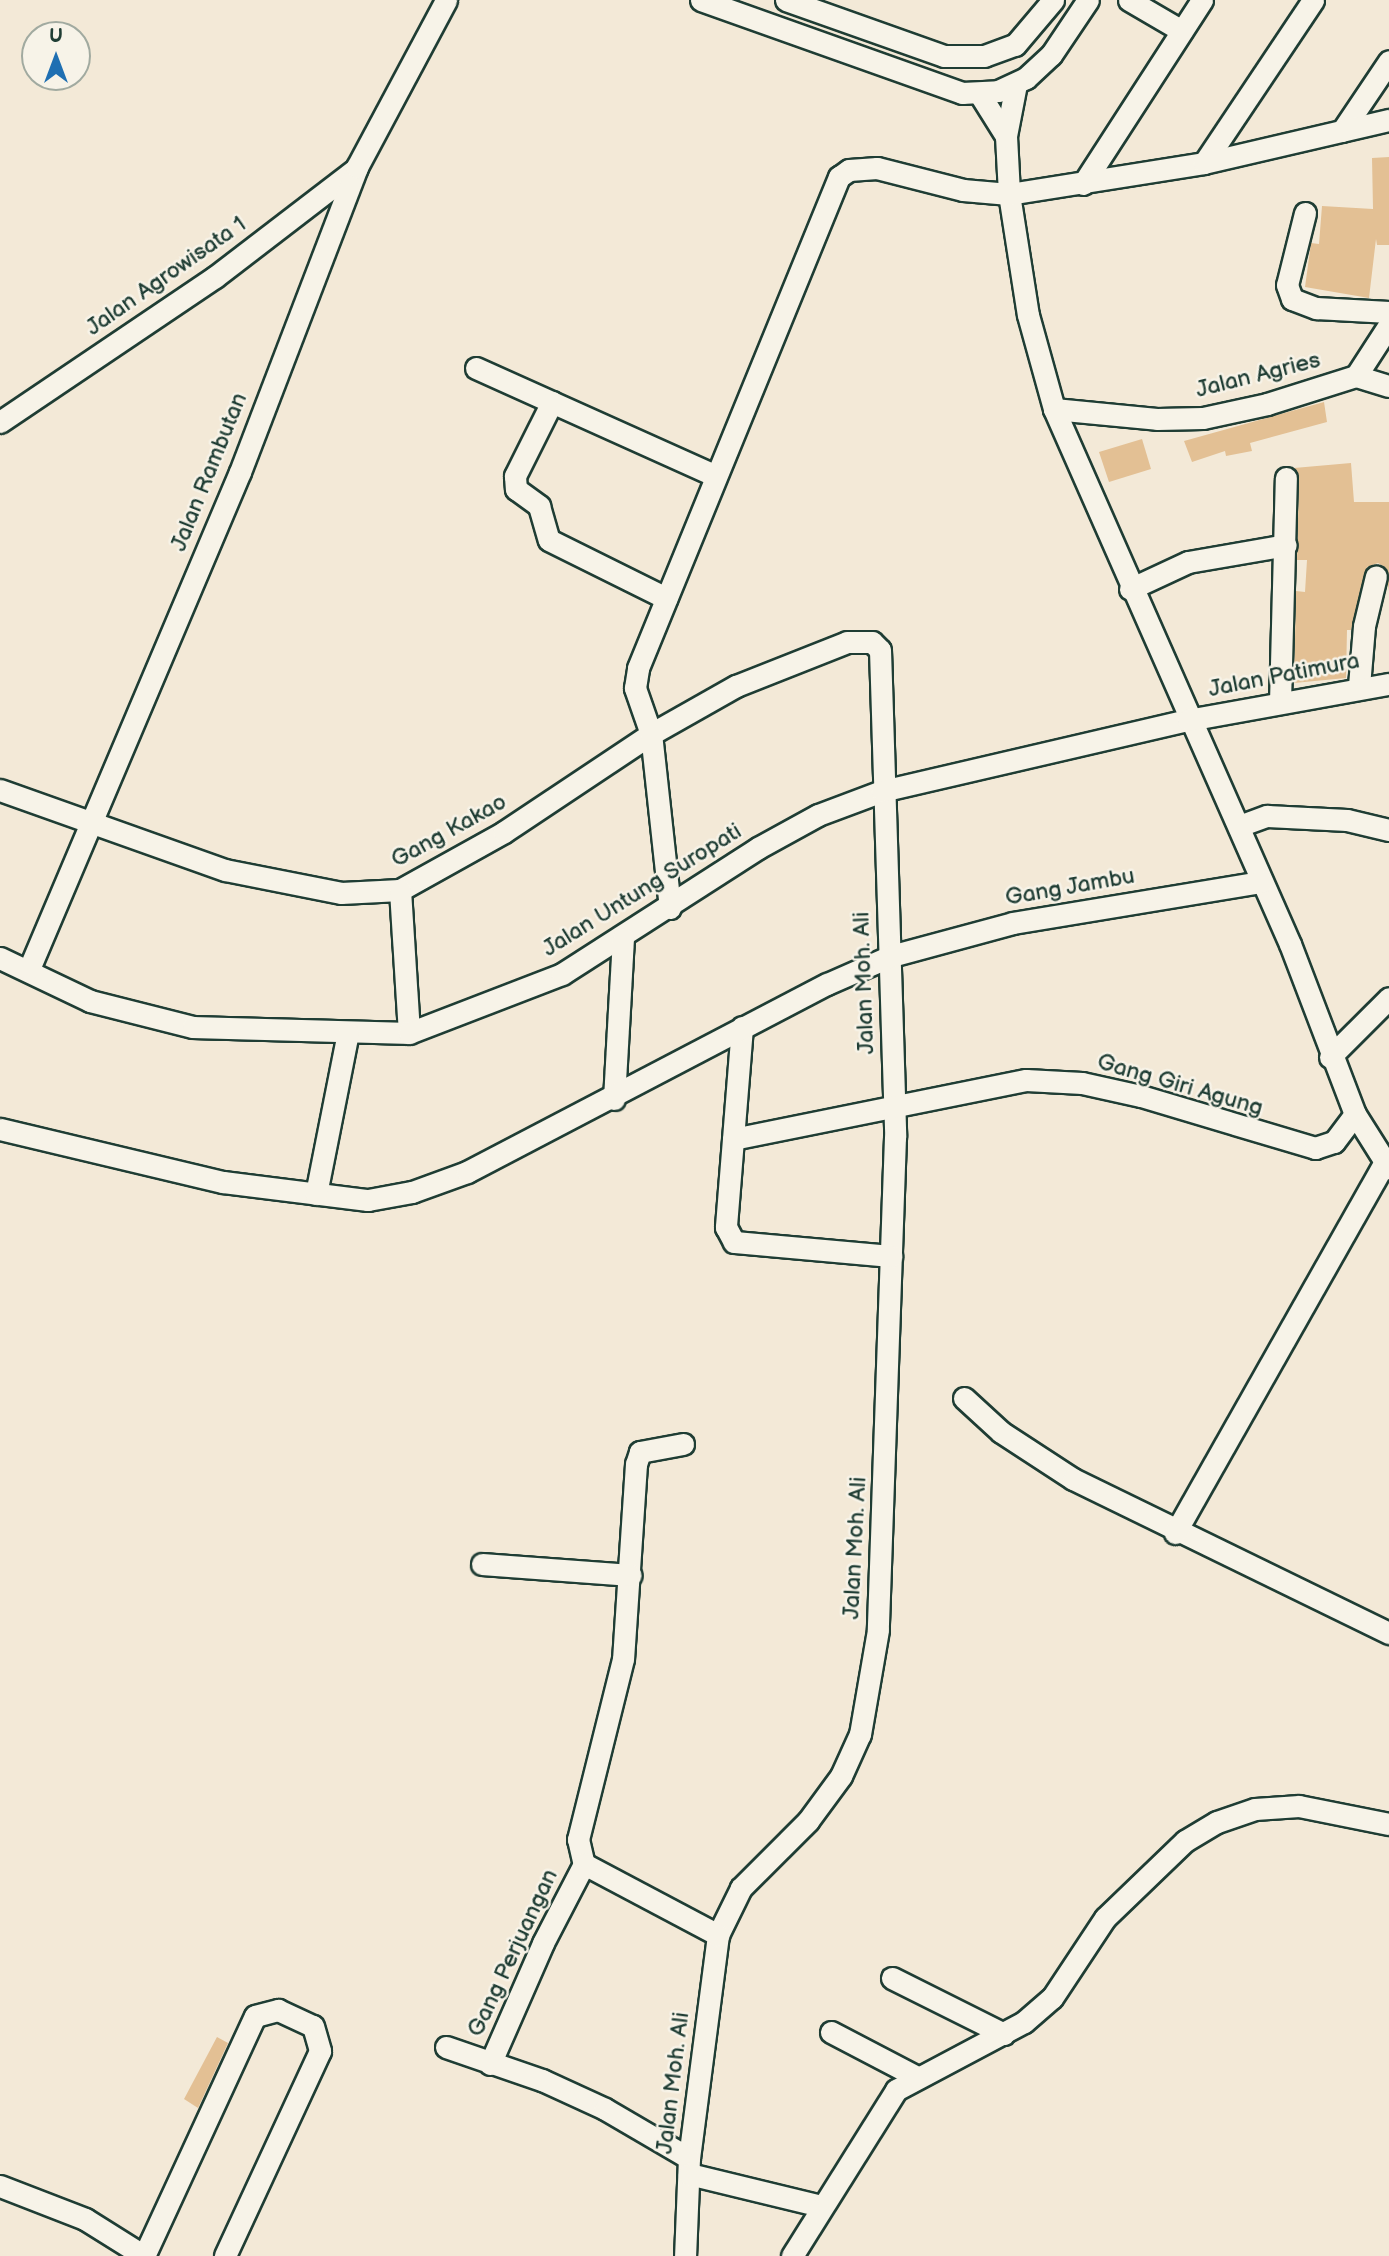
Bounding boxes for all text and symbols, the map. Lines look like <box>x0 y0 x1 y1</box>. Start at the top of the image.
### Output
north arrow <box>21 21 91 91</box>
text: U <box>49 25 63 48</box>
street label: Jalan Agrowisata 1 <box>81 210 251 342</box>
street label: Jalan Agries <box>1193 346 1323 404</box>
street label: Jalan Rambutan <box>165 389 253 555</box>
street label: Jalan Patimura <box>1206 647 1362 703</box>
street label: Gang Kakao <box>387 788 511 874</box>
street label: Jalan Untung Suropati <box>537 817 747 963</box>
street label: Gang Jambu <box>1003 862 1137 912</box>
street label: Jalan Moh. Ali <box>848 911 880 1055</box>
street label: Gang Giri Agung <box>1094 1048 1266 1122</box>
street label: Jalan Moh. Ali <box>837 1476 873 1620</box>
street label: Gang Perjuangan <box>462 1865 564 2041</box>
street label: Jalan Moh. Ali <box>651 2011 695 2155</box>

